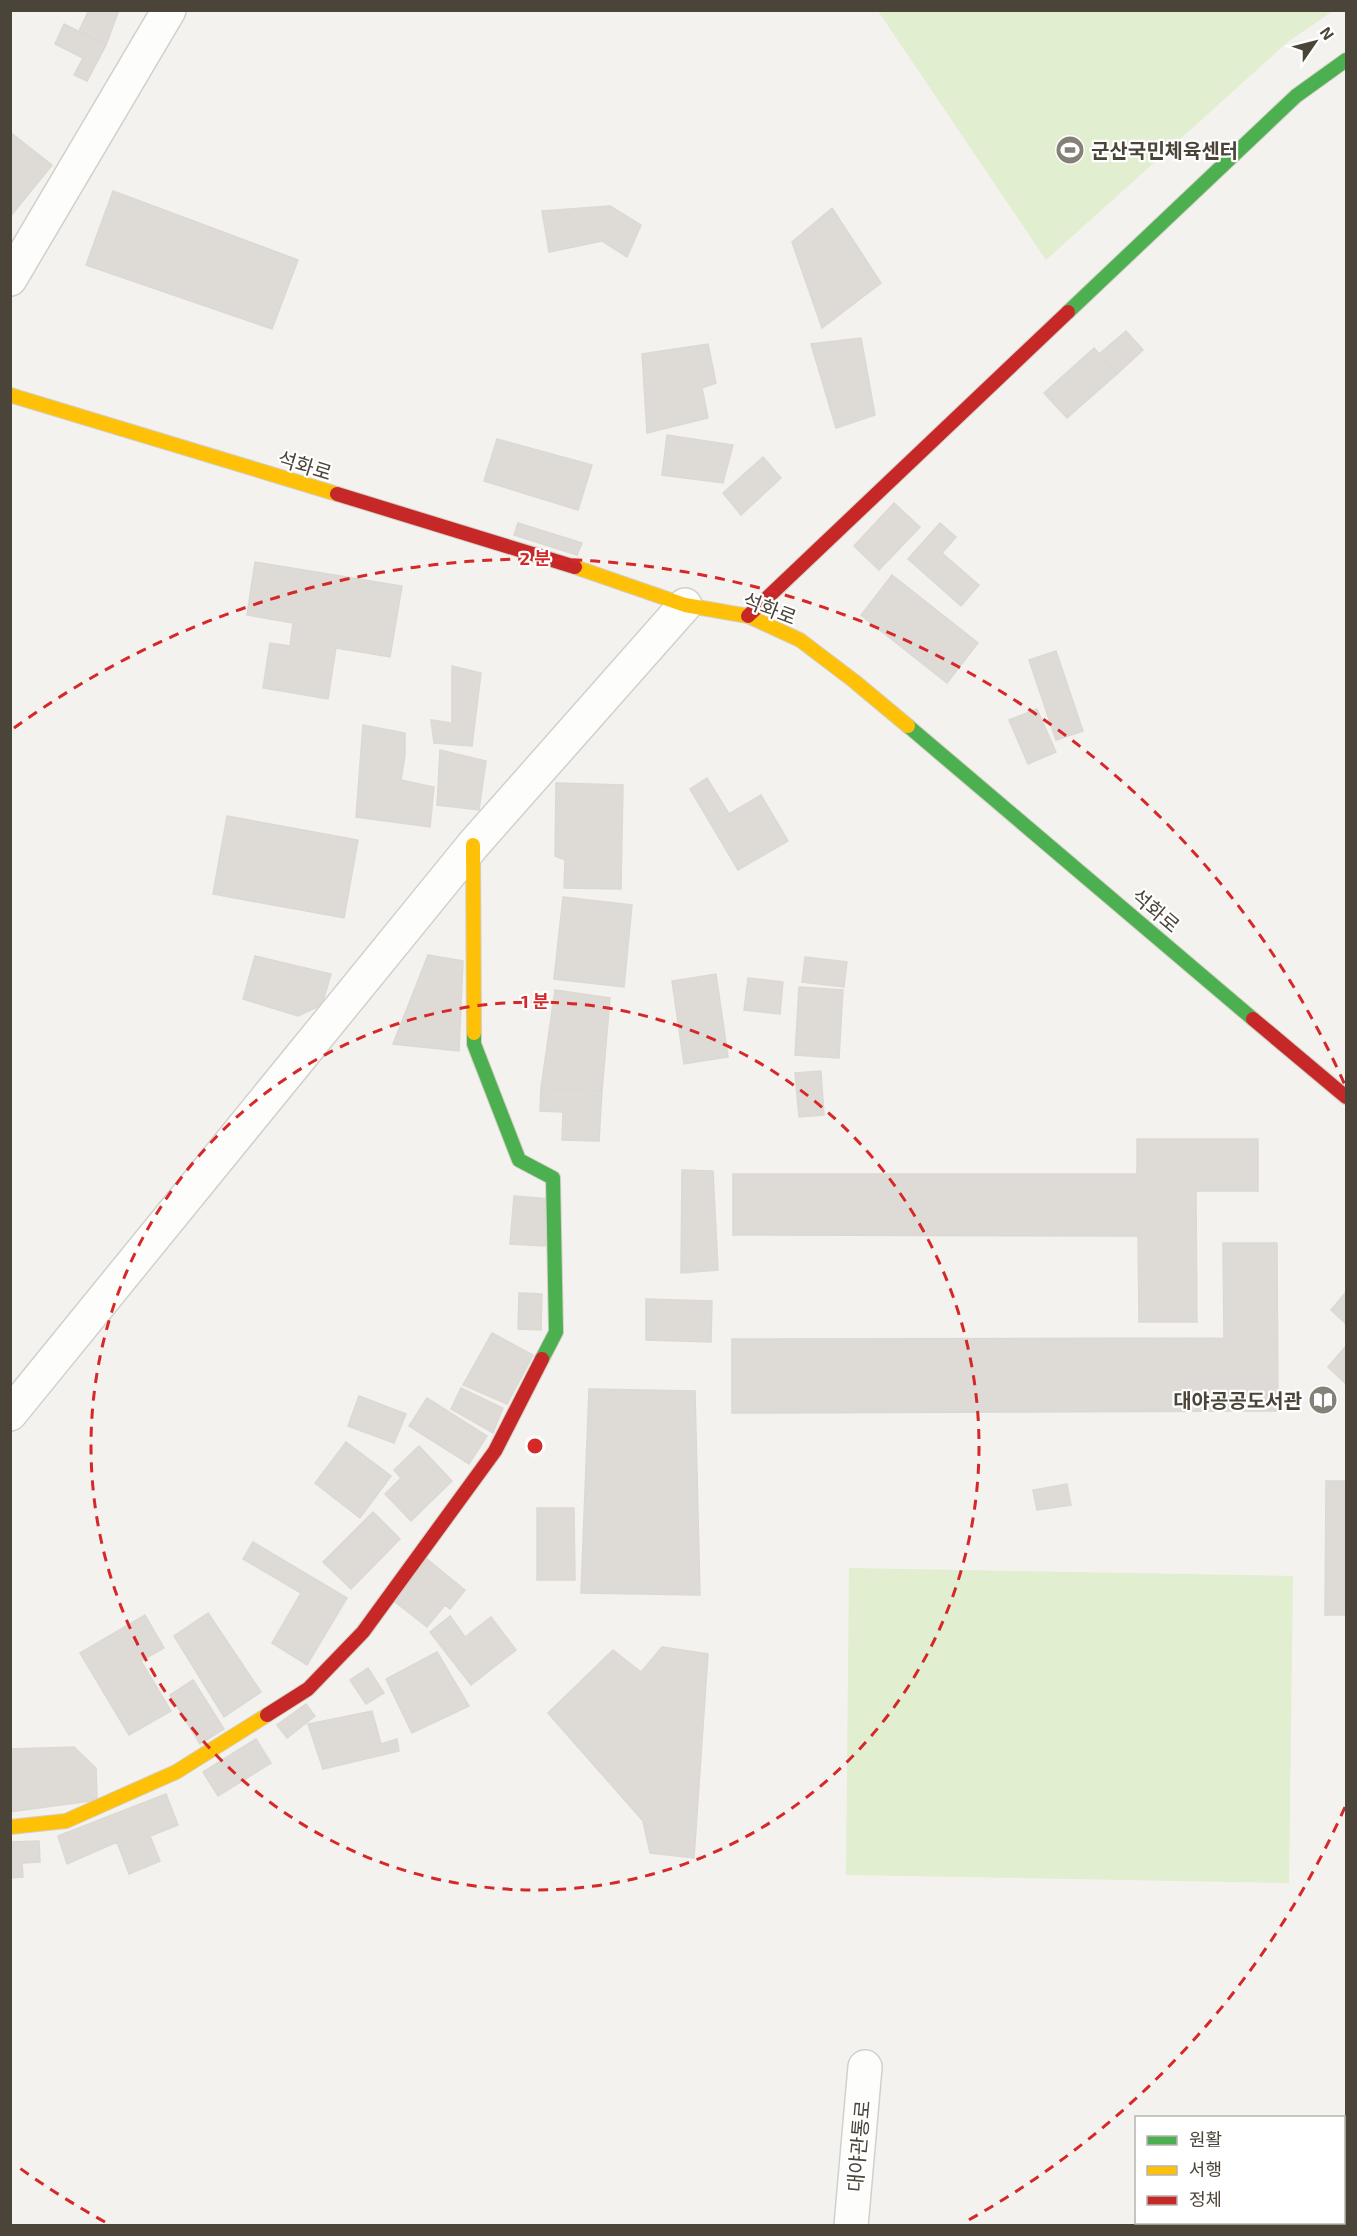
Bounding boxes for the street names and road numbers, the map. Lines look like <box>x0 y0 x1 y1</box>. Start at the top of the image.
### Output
street label: 석화로 <box>275 445 335 485</box>
street label: 석화로 <box>740 587 800 629</box>
street label: 석화로 <box>1127 883 1185 937</box>
street label: 대야관통로 <box>842 2099 874 2193</box>

